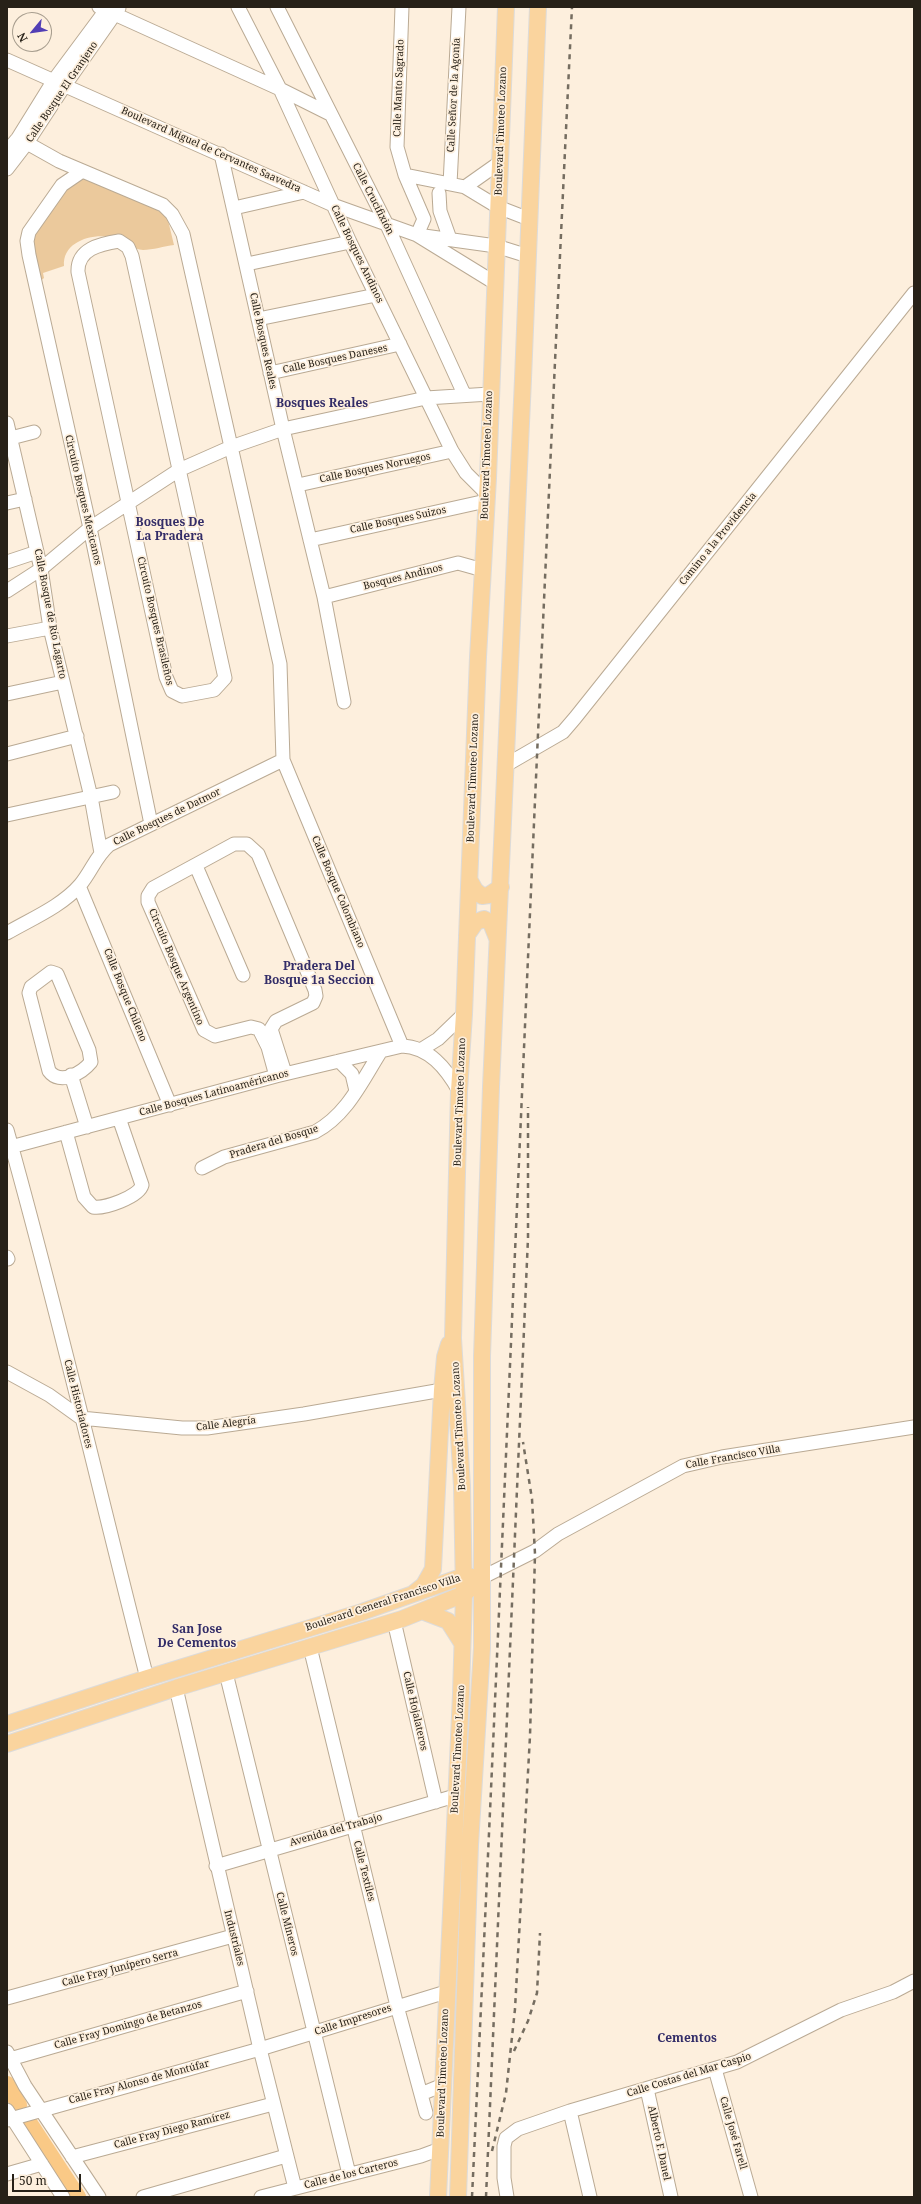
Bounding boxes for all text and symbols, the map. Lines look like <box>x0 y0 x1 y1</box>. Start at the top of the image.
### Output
north arrow <box>12 12 52 52</box>
text: N <box>13 30 31 45</box>
street label: Calle Señor de la Agonía <box>445 37 463 153</box>
street label: Calle Bosque El Granjeno <box>24 39 100 145</box>
street label: Calle Manto Sagrado <box>391 39 407 137</box>
street label: Boulevard Timoteo Lozano <box>493 66 509 196</box>
street label: Boulevard Miguel de Cervantes Saavedra <box>119 105 303 195</box>
street label: Calle Crucifixión <box>350 161 396 237</box>
street label: Calle Bosques Andinos <box>328 203 386 305</box>
street label: Calle Bosques Reales <box>247 292 279 390</box>
street label: Calle Bosques Daneses <box>282 342 388 376</box>
street label: Boulevard Timoteo Lozano <box>479 390 495 520</box>
district label: Bosques Reales <box>276 397 368 411</box>
street label: Circuito Bosques Mexicanos <box>62 434 104 566</box>
street label: Calle Bosques Noruegos <box>318 450 432 486</box>
street label: Camino a la Providencia <box>677 490 759 588</box>
street label: Calle Bosques Suizos <box>349 504 447 536</box>
district label: Bosques De La Pradera <box>136 516 204 544</box>
street label: Calle Bosque de Río Lagarto <box>31 548 69 680</box>
street label: Circuito Bosques Brasileños <box>134 555 176 687</box>
street label: Bosques Andinos <box>362 561 444 593</box>
street label: Boulevard Timoteo Lozano <box>465 713 481 843</box>
street label: Calle Bosques de Datmor <box>111 786 223 848</box>
street label: Calle Bosque Colombiano <box>309 834 367 950</box>
street label: Circuito Bosque Argentino <box>146 907 206 1027</box>
street label: Calle Bosque Chileno <box>101 947 149 1043</box>
district label: Pradera Del Bosque 1a Seccion <box>264 960 374 988</box>
street label: Boulevard Timoteo Lozano <box>452 1037 468 1167</box>
street label: Calle Bosques Latinoaméricanos <box>138 1067 290 1119</box>
street label: Pradera del Bosque <box>228 1123 320 1161</box>
street label: Calle Historiadores <box>61 1358 95 1450</box>
street label: Boulevard Timoteo Lozano <box>450 1361 468 1491</box>
street label: Calle Alegría <box>195 1414 257 1434</box>
street label: Calle Francisco Villa <box>685 1443 781 1471</box>
street label: Boulevard General Francisco Villa <box>304 1572 462 1634</box>
district label: San Jose De Cementos <box>158 1623 236 1651</box>
street label: Calle Hojalateros <box>400 1670 430 1752</box>
street label: Boulevard Timoteo Lozano <box>449 1684 467 1814</box>
street label: Avenida del Trabajo <box>288 1811 384 1849</box>
street label: Calle Textiles <box>351 1839 377 1903</box>
street label: Calle Mineros <box>273 1891 301 1957</box>
street label: Industriales <box>221 1909 247 1967</box>
street label: Calle Fray Junípero Serra <box>61 1947 179 1989</box>
street label: Calle Fray Domingo de Betanzos <box>53 1998 203 2052</box>
street label: Calle Impresores <box>313 2002 393 2038</box>
street label: Boulevard Timoteo Lozano <box>435 2008 451 2138</box>
district label: Cementos <box>657 2032 717 2046</box>
street label: Calle Costas del Mar Caspio <box>625 2050 753 2100</box>
street label: Calle Fray Alonso de Montúfar <box>67 2057 211 2107</box>
street label: Calle José Farell <box>717 2095 749 2171</box>
street label: Alberto F. Danel <box>645 2105 673 2181</box>
street label: Calle Fray Diego Ramírez <box>113 2109 231 2151</box>
street label: Calle de los Carteros <box>303 2157 399 2191</box>
scale bar <box>14 2166 83 2192</box>
text: 50 m <box>19 2172 47 2189</box>

